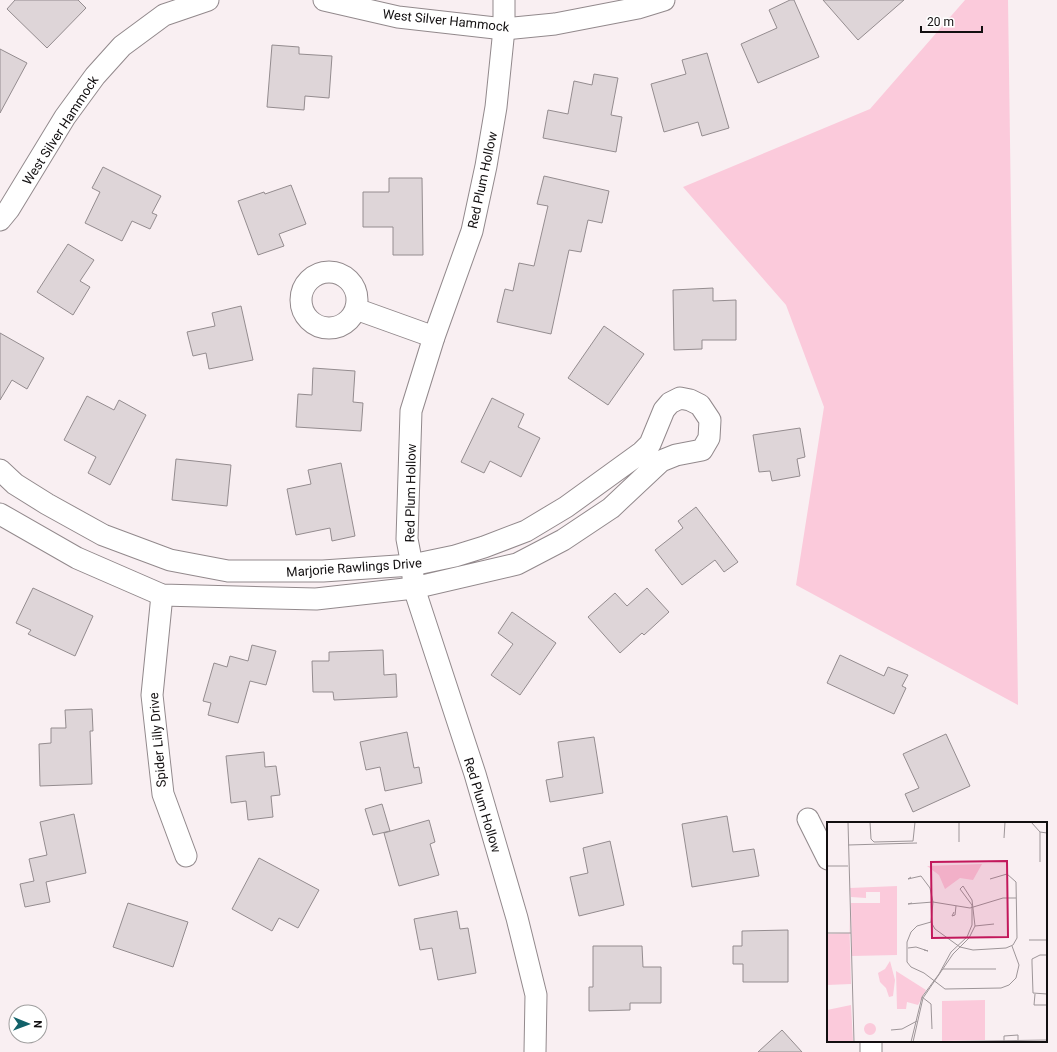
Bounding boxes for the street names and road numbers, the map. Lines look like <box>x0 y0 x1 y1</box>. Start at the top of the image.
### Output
street label: West Silver Hammock <box>382 6 510 35</box>
street label: West Silver Hammock <box>20 73 102 188</box>
street label: Red Plum Hollow <box>465 130 500 230</box>
street label: Red Plum Hollow <box>402 443 419 543</box>
street label: Marjorie Rawlings Drive <box>286 555 422 580</box>
street label: Spider Lilly Drive <box>146 692 169 788</box>
street label: Red Plum Hollow <box>461 756 504 855</box>

